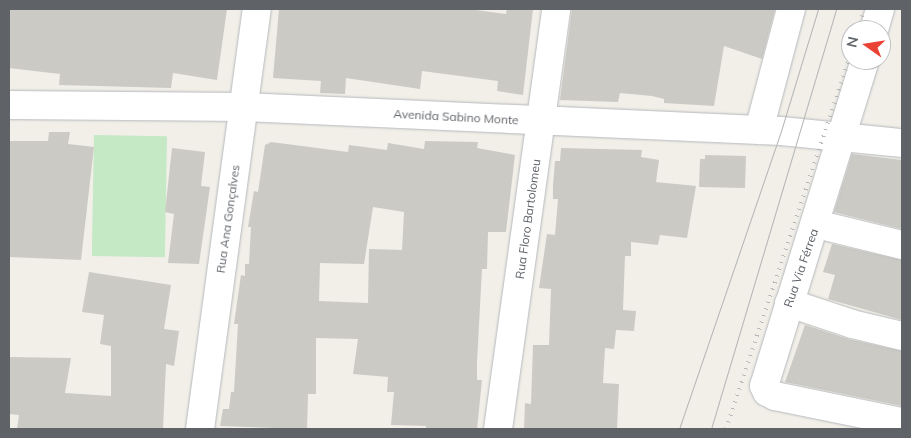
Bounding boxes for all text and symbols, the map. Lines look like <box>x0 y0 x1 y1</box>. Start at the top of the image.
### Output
north arrow <box>841 20 891 70</box>
text: N <box>842 35 862 49</box>
street label: Avenida Sabino Monte <box>393 107 519 127</box>
street label: Rua Floro Bartolomeu <box>512 158 544 280</box>
street label: Rua Ana Gonçalves <box>213 164 243 274</box>
street label: Rua Via Férrea <box>781 227 821 309</box>

